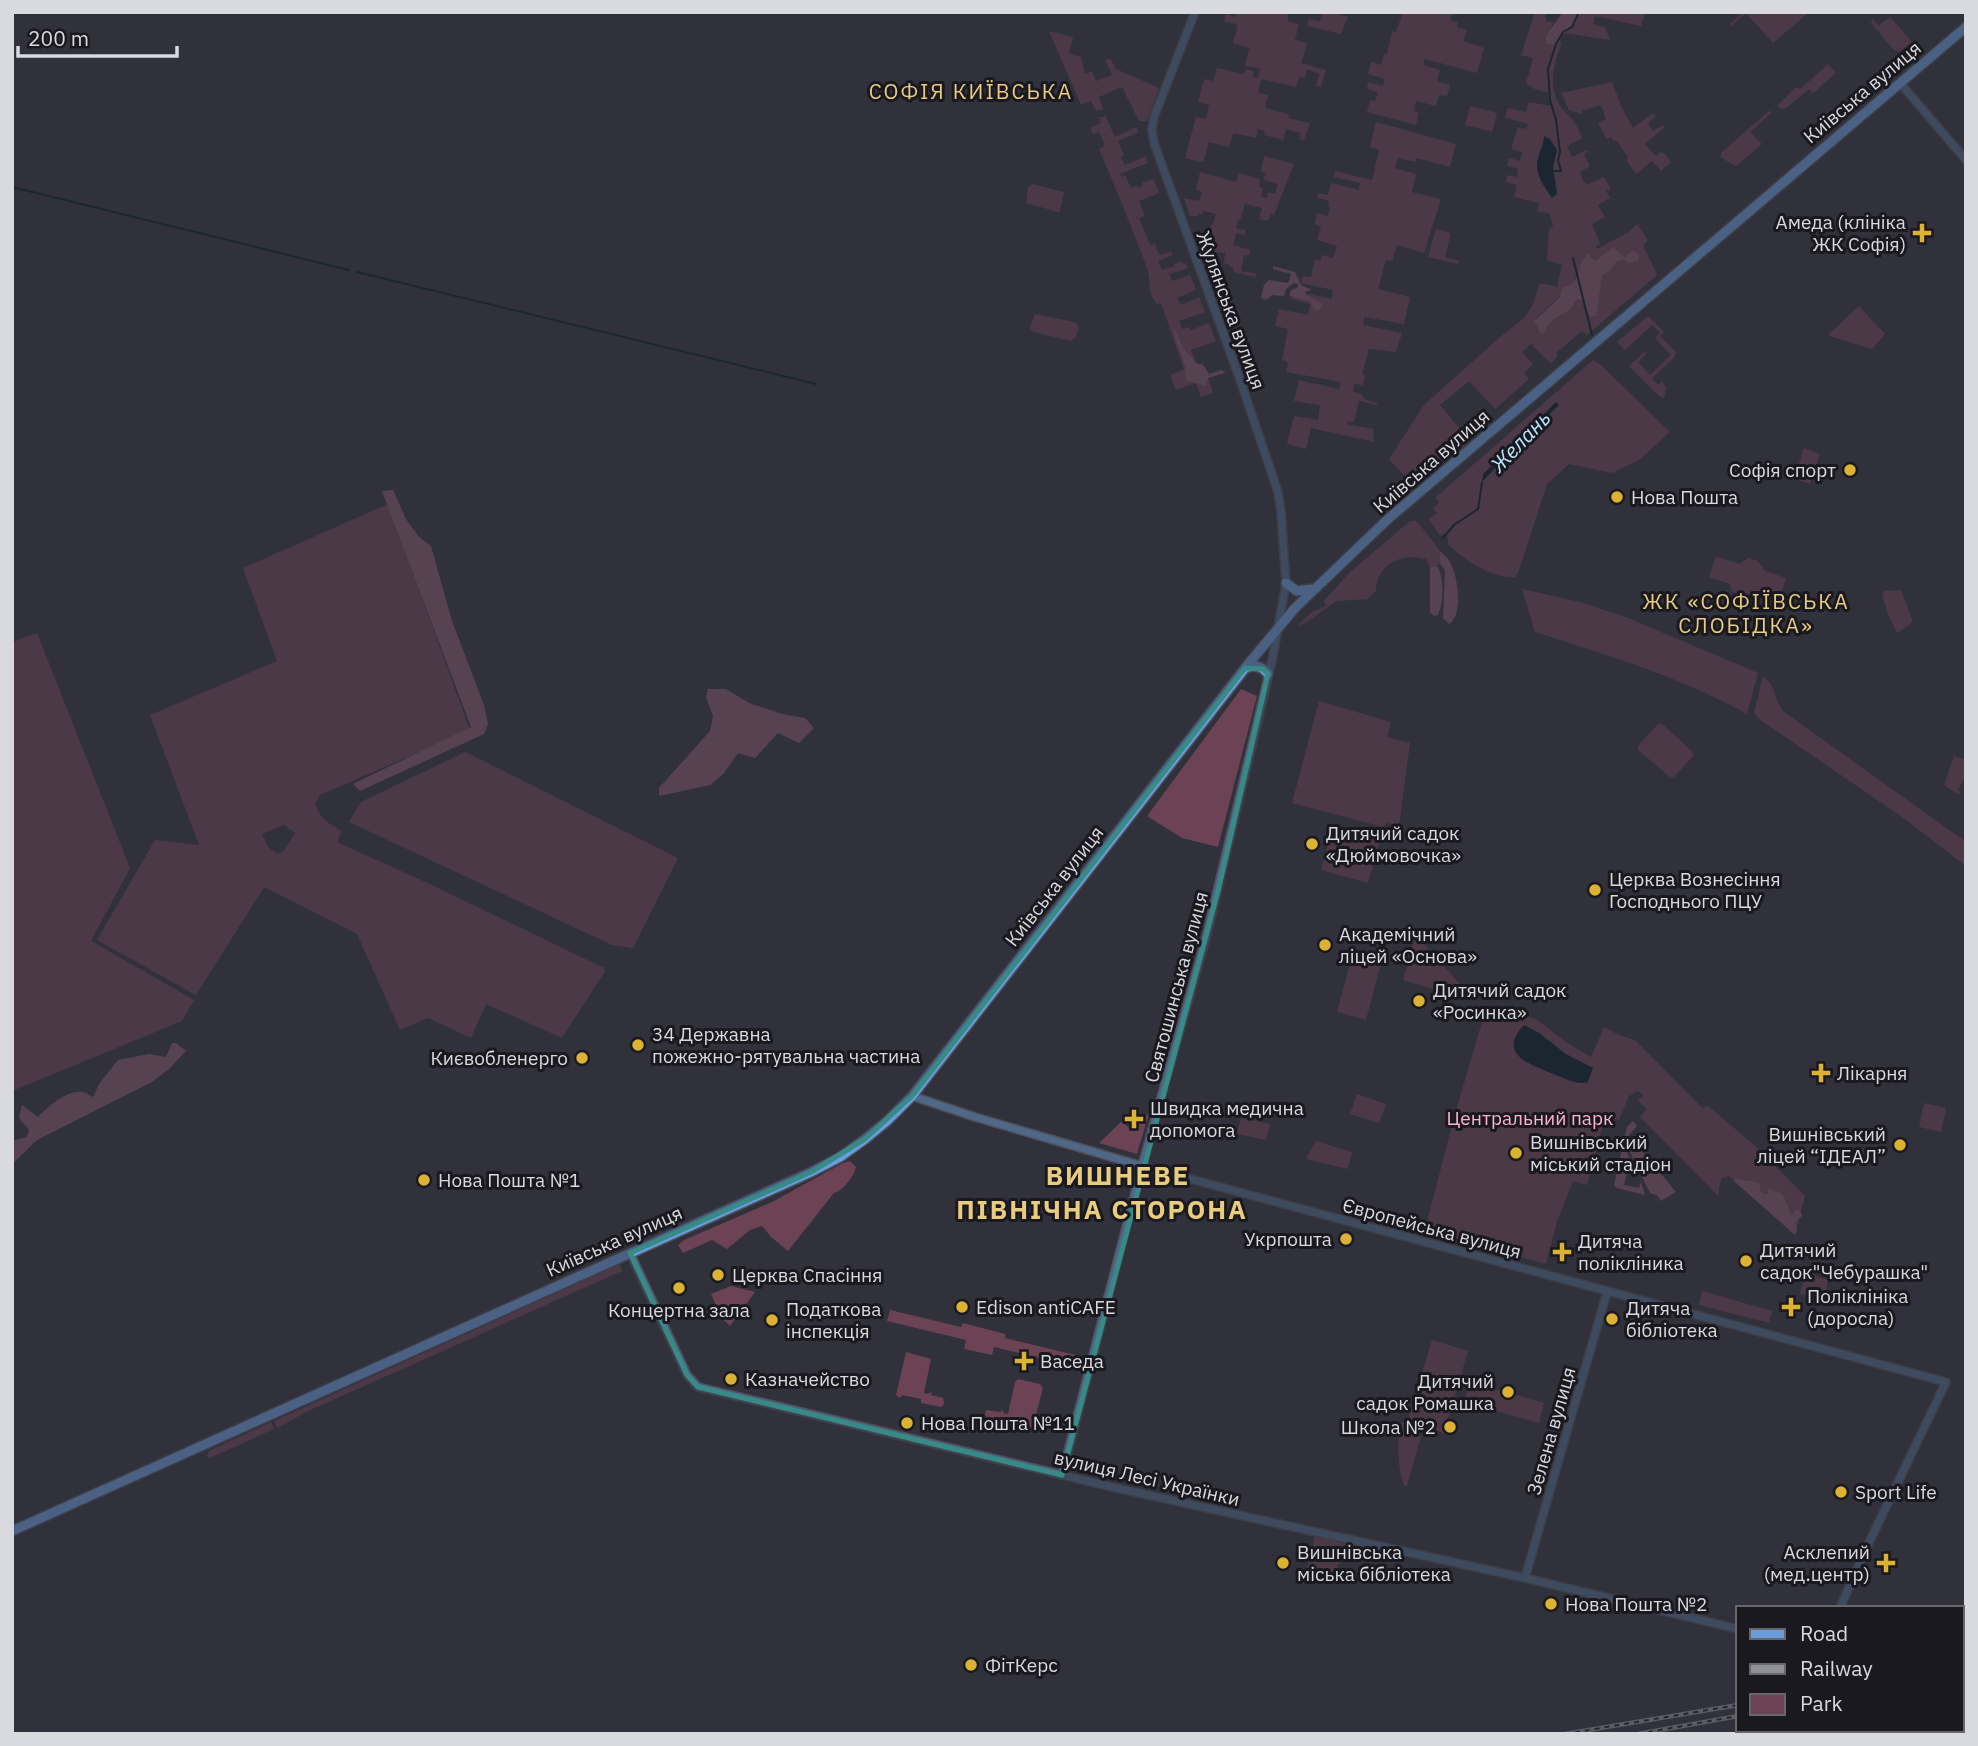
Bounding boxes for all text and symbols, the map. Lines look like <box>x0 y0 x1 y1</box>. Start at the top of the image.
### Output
scale bar <box>18 14 177 58</box>
text: 200 m <box>28 24 89 52</box>
street label: Київська вулиця <box>1798 36 1926 148</box>
district label: СОФІЯ КИЇВСЬКА <box>869 77 1073 105</box>
place label: Амеда (клініка ЖК Софія) <box>1776 210 1906 256</box>
marker: Амеда (клініка ЖК Софія) <box>1912 223 1932 243</box>
street label: Жулянська вулиця <box>1191 228 1271 392</box>
street label: Київська вулиця <box>1368 404 1494 518</box>
water label: Желань <box>1483 404 1556 479</box>
place label: Софія спорт <box>1729 458 1836 482</box>
marker: Софія спорт <box>1842 462 1858 478</box>
place label: Нова Пошта <box>1631 485 1738 509</box>
marker: Нова Пошта <box>1609 489 1625 505</box>
district label: ЖК «СОФІЇВСЬКА СЛОБІДКА» <box>1642 587 1850 639</box>
street label: Київська вулиця <box>999 821 1109 951</box>
place label: Дитячий садок «Дюймовочка» <box>1326 821 1461 867</box>
marker: Дитячий садок «Дюймовочка» <box>1304 836 1320 852</box>
place label: Церква Вознесіння Господнього ПЦУ <box>1609 867 1781 913</box>
marker: Церква Вознесіння Господнього ПЦУ <box>1587 882 1603 898</box>
street label: Святошинська вулиця <box>1139 889 1213 1085</box>
place label: Академічний ліцей «Основа» <box>1339 922 1477 968</box>
marker: Академічний ліцей «Основа» <box>1317 937 1333 953</box>
place label: Дитячий садок «Росинка» <box>1433 978 1567 1024</box>
marker: Дитячий садок «Росинка» <box>1411 993 1427 1009</box>
place label: 34 Державна пожежно-рятувальна частина <box>652 1022 920 1068</box>
marker: 34 Державна пожежно-рятувальна частина <box>630 1037 646 1053</box>
place label: Києвобленерго <box>430 1046 568 1070</box>
marker: Києвобленерго <box>574 1050 590 1066</box>
place label: Лікарня <box>1837 1061 1908 1085</box>
marker: Лікарня <box>1811 1063 1831 1083</box>
place label: Швидка медична допомога <box>1150 1096 1304 1142</box>
park label: Центральний парк <box>1447 1106 1613 1130</box>
marker: Швидка медична допомога <box>1124 1109 1144 1129</box>
place label: Вишнівський ліцей “ІДЕАЛ” <box>1757 1122 1886 1168</box>
place label: Вишнівський міський стадіон <box>1530 1130 1672 1176</box>
marker: Вишнівський ліцей “ІДЕАЛ” <box>1892 1137 1908 1153</box>
marker: Вишнівський міський стадіон <box>1508 1145 1524 1161</box>
district label: ВИШНЕВЕ <box>1046 1158 1190 1192</box>
place label: Нова Пошта №1 <box>438 1168 580 1192</box>
marker: Нова Пошта №1 <box>416 1172 432 1188</box>
district label: ПІВНІЧНА СТОРОНА <box>956 1192 1248 1226</box>
street label: Європейська вулиця <box>1340 1193 1524 1263</box>
street label: Київська вулиця <box>542 1200 686 1282</box>
place label: Укрпошта <box>1244 1227 1332 1251</box>
place label: Дитяча полікліника <box>1578 1229 1684 1275</box>
marker: Укрпошта <box>1338 1231 1354 1247</box>
place label: Дитячий садок"Чебурашка" <box>1760 1238 1928 1284</box>
marker: Дитяча полікліника <box>1552 1242 1572 1262</box>
marker: Дитячий садок"Чебурашка" <box>1738 1253 1754 1269</box>
place label: Церква Спасіння <box>732 1263 882 1287</box>
marker: Церква Спасіння <box>710 1267 726 1283</box>
marker: Концертна зала <box>671 1280 687 1296</box>
place label: Поліклініка (доросла) <box>1807 1284 1908 1330</box>
place label: Edison antiCAFE <box>976 1295 1116 1319</box>
place label: Дитяча бібліотека <box>1626 1296 1718 1342</box>
place label: Податкова інспекція <box>786 1297 881 1343</box>
marker: Поліклініка (доросла) <box>1781 1297 1801 1317</box>
place label: Концертна зала <box>608 1298 750 1322</box>
marker: Edison antiCAFE <box>954 1299 970 1315</box>
marker: Дитяча бібліотека <box>1604 1311 1620 1327</box>
marker: Податкова інспекція <box>764 1312 780 1328</box>
place label: Васеда <box>1040 1349 1104 1373</box>
marker: Васеда <box>1014 1351 1034 1371</box>
street label: Зелена вулиця <box>1521 1364 1581 1498</box>
place label: Казначейство <box>745 1367 870 1391</box>
place label: Дитячий садок Ромашка <box>1356 1369 1494 1415</box>
marker: Казначейство <box>723 1371 739 1387</box>
marker: Дитячий садок Ромашка <box>1500 1384 1516 1400</box>
place label: Нова Пошта №11 <box>921 1411 1075 1435</box>
marker: Нова Пошта №11 <box>899 1415 915 1431</box>
place label: Школа №2 <box>1341 1415 1436 1439</box>
marker: Школа №2 <box>1442 1419 1458 1435</box>
street label: вулиця Лесі Українки <box>1052 1445 1242 1511</box>
place label: Sport Life <box>1855 1480 1937 1504</box>
marker: Sport Life <box>1833 1484 1849 1500</box>
place label: Вишнівська міська бібліотека <box>1297 1540 1451 1586</box>
place label: Асклепий (мед.центр) <box>1764 1540 1870 1586</box>
marker: Асклепий (мед.центр) <box>1876 1553 1896 1573</box>
marker: Вишнівська міська бібліотека <box>1275 1555 1291 1571</box>
place label: Нова Пошта №2 <box>1565 1592 1707 1616</box>
marker: Нова Пошта №2 <box>1543 1596 1559 1612</box>
legend <box>1736 1606 1964 1732</box>
text: Road <box>1800 1619 1848 1647</box>
place label: ФітКерс <box>985 1653 1058 1677</box>
text: Railway <box>1800 1654 1873 1682</box>
marker: ФітКерс <box>963 1657 979 1673</box>
text: Park <box>1800 1689 1843 1717</box>

